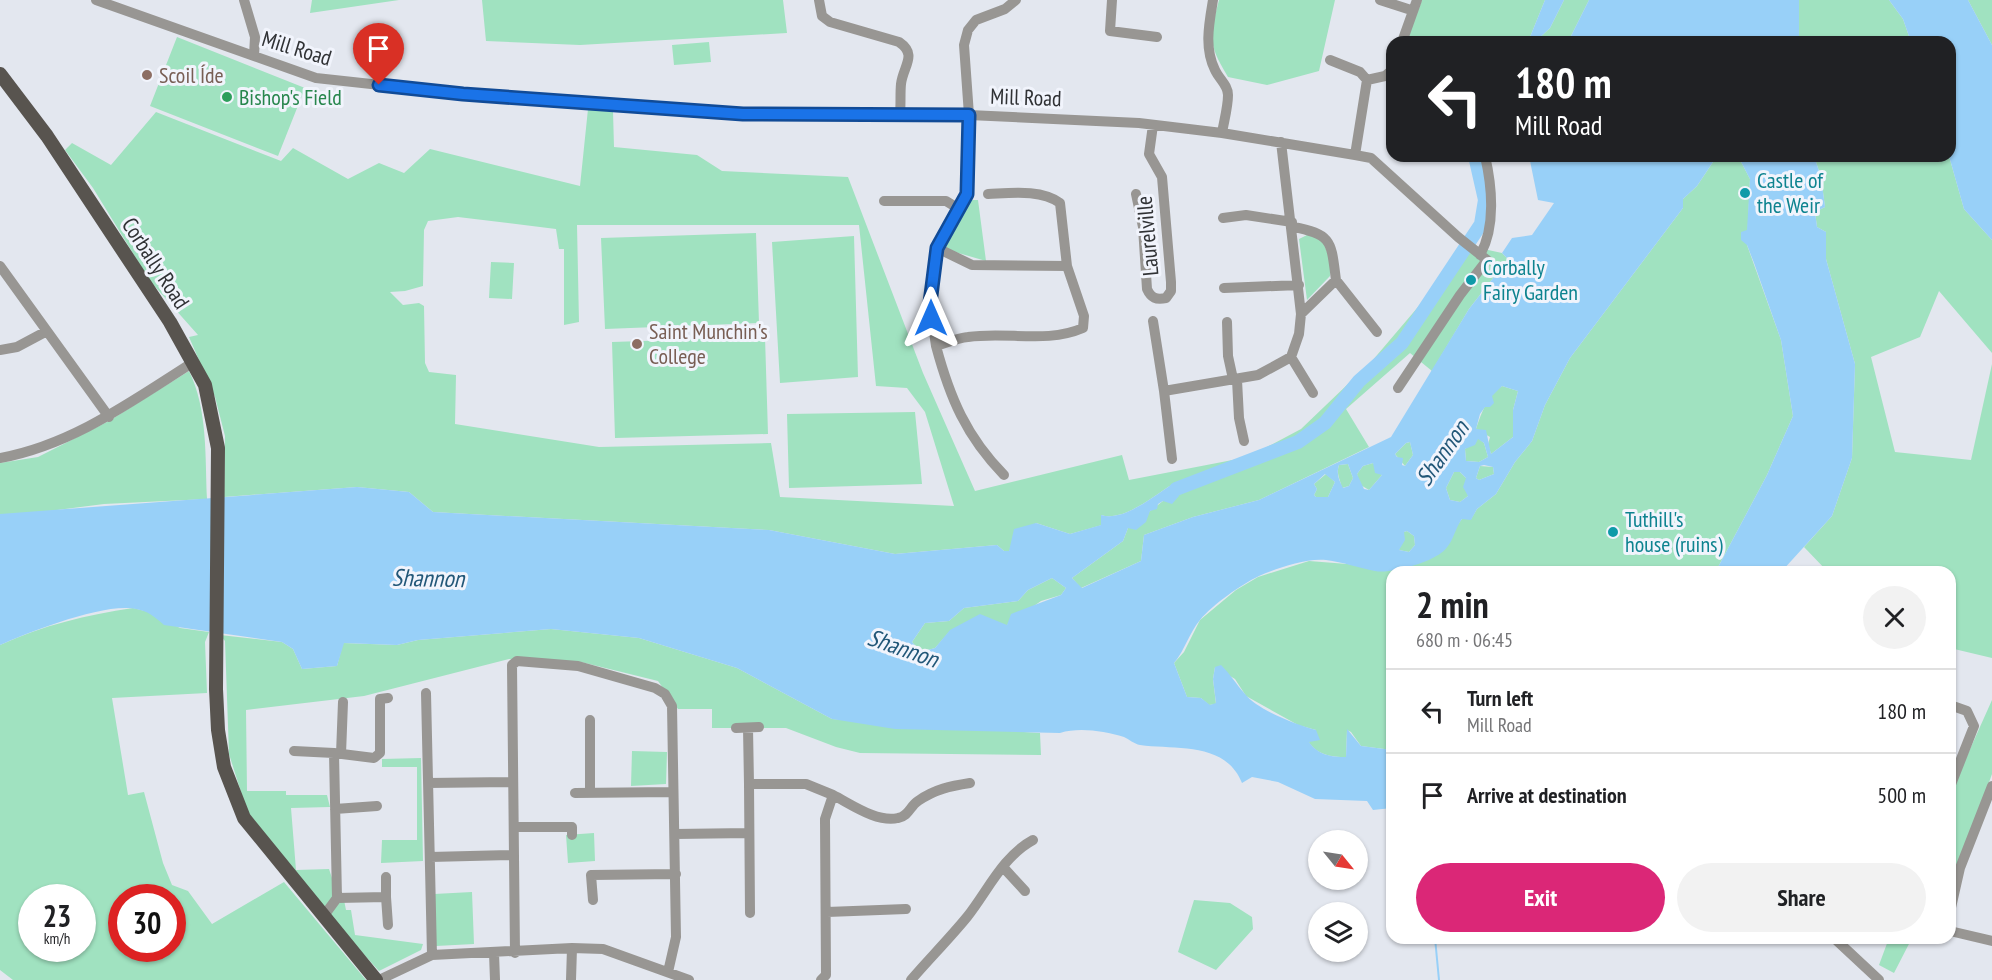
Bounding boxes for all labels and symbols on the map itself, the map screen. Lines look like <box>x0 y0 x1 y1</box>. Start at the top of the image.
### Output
pin <box>353 23 404 85</box>
street label: Mill Road <box>259 24 335 72</box>
place label: Scoil Íde <box>159 61 224 89</box>
marker: Scoil Íde <box>140 68 154 82</box>
street label: Mill Road <box>990 82 1062 112</box>
place label: Bishop's Field <box>239 83 342 111</box>
marker: Bishop's Field <box>220 90 234 104</box>
place label: Castle of the Weir <box>1757 166 1824 219</box>
marker: Castle of the Weir <box>1738 186 1752 200</box>
street label: Laurelville <box>1130 195 1164 277</box>
street label: Corbally Road <box>116 212 196 314</box>
place label: Corbally Fairy Garden <box>1483 253 1578 306</box>
marker: Corbally Fairy Garden <box>1464 273 1478 287</box>
position arrow <box>899 286 963 350</box>
place label: Saint Munchin's College <box>649 317 768 370</box>
marker: Saint Munchin's College <box>630 337 644 351</box>
water label: Shannon <box>1409 413 1476 492</box>
place label: Tuthill's house (ruins) <box>1625 505 1723 558</box>
marker: Tuthill's house (ruins) <box>1606 525 1620 539</box>
water label: Shannon <box>392 562 466 594</box>
water label: Shannon <box>864 622 944 675</box>
north arrow <box>1308 830 1368 890</box>
speed limit sign: 30 <box>108 884 186 962</box>

